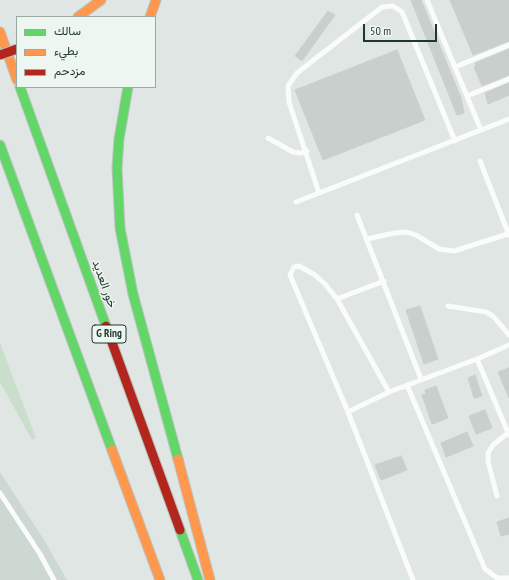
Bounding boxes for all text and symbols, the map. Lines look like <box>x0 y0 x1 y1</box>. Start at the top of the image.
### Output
legend <box>16 16 156 88</box>
scale bar <box>365 16 439 42</box>
text: سالك <box>54 23 81 38</box>
text: 50 m <box>370 23 391 38</box>
text: بطيء <box>54 43 78 58</box>
text: مزدحم <box>54 63 85 78</box>
street label: خور العديد <box>89 258 119 310</box>
road number: G Ring <box>92 325 126 343</box>

